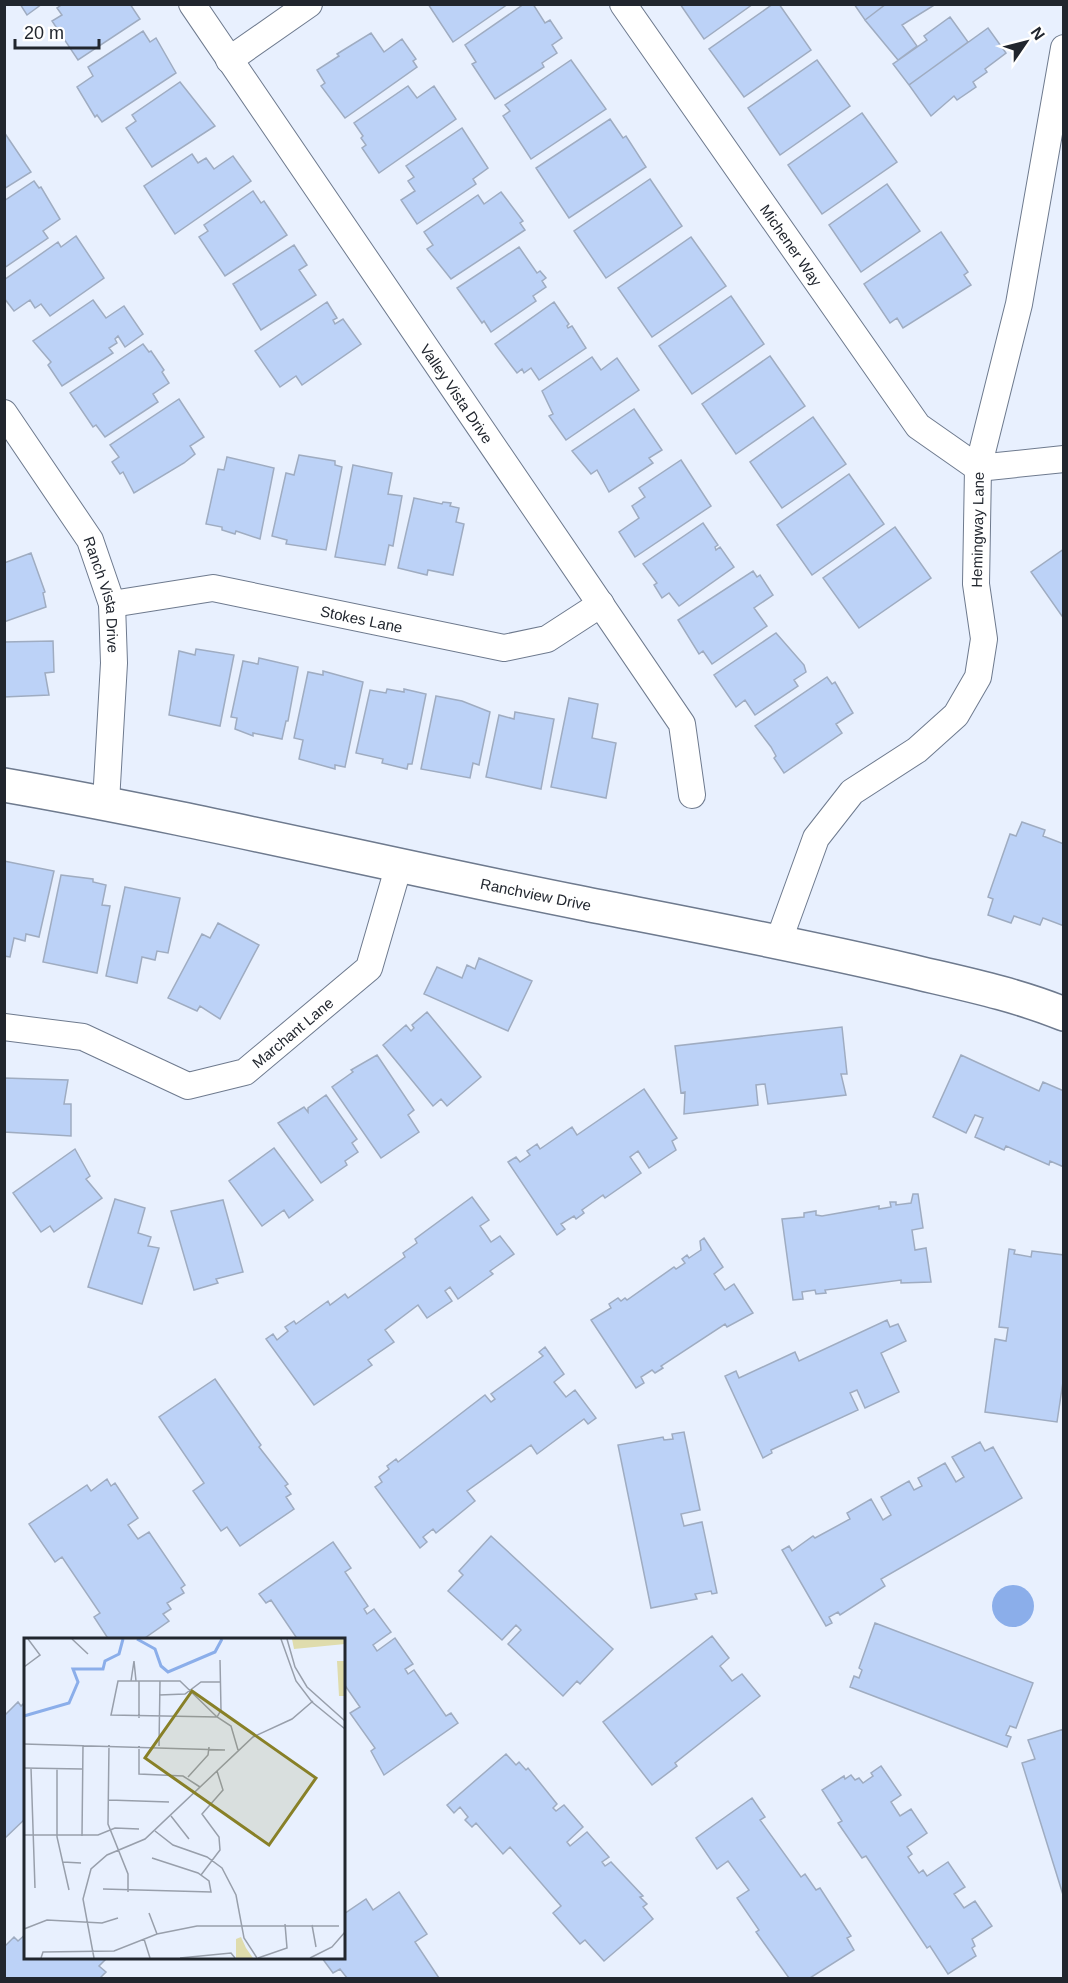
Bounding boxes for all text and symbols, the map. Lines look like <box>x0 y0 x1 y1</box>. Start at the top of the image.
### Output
scale bar <box>15 12 99 50</box>
north arrow <box>996 12 1056 72</box>
text: 20 m <box>24 23 64 43</box>
text: N <box>1028 24 1048 43</box>
street label: Michener Way <box>757 201 826 289</box>
street label: Valley Vista Drive <box>417 341 497 446</box>
street label: Hemingway Lane <box>967 472 986 588</box>
street label: Ranch Vista Drive <box>81 534 122 653</box>
street label: Stokes Lane <box>319 602 404 635</box>
street label: Ranchview Drive <box>479 874 593 913</box>
street label: Marchant Lane <box>249 994 336 1071</box>
inset map <box>24 1638 345 1959</box>

